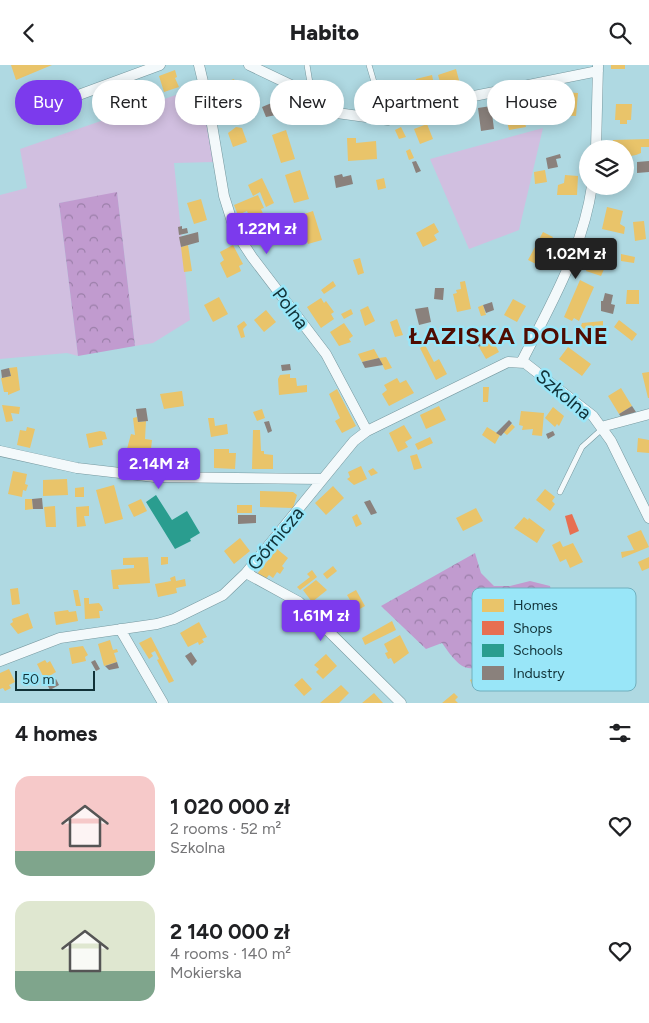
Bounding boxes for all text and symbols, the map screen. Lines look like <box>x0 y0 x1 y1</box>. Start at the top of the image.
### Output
icon: back <box>15 19 43 47</box>
text: Habito <box>290 19 359 46</box>
icon: search <box>606 19 634 47</box>
chip: Buy <box>15 80 82 125</box>
chip: Rent <box>92 80 165 125</box>
chip: Filters <box>175 80 260 125</box>
chip: New <box>270 80 344 125</box>
chip: Apartment <box>354 80 477 125</box>
chip: House <box>487 80 575 125</box>
map controls <box>579 140 634 195</box>
button: layers <box>579 140 634 195</box>
pin: 1.22M zł <box>215 213 319 255</box>
text: 1.22M zł <box>238 219 296 238</box>
pin: 1.02M zł <box>524 237 628 280</box>
text: 1.02M zł <box>546 244 606 263</box>
street label: Polna <box>267 283 314 334</box>
district label: ŁAZISKA DOLNE <box>409 321 609 350</box>
street label: Szkolna <box>531 365 596 424</box>
pin: 2.14M zł <box>107 447 211 490</box>
text: 2.14M zł <box>129 454 189 473</box>
street label: Górnicza <box>242 502 309 575</box>
legend <box>472 588 636 691</box>
text: Homes <box>513 597 558 614</box>
pin: 1.61M zł <box>269 599 373 642</box>
text: 1.61M zł <box>293 606 349 625</box>
text: Shops <box>513 620 552 637</box>
text: Schools <box>513 642 563 659</box>
text: Industry <box>513 665 565 682</box>
scale bar <box>15 668 95 691</box>
text: 50 m <box>22 671 54 688</box>
icon: filters <box>606 719 634 747</box>
text: 4 homes <box>15 721 97 746</box>
text: 1 020 000 zł <box>170 794 290 819</box>
icon: home <box>55 796 115 856</box>
icon: heart <box>606 812 634 840</box>
text: 2 rooms · 52 m² <box>170 819 281 838</box>
text: Szkolna <box>170 838 225 857</box>
text: 2 140 000 zł <box>170 919 290 944</box>
icon: home <box>55 921 115 981</box>
icon: heart <box>606 937 634 965</box>
text: 4 rooms · 140 m² <box>170 944 291 963</box>
text: Mokierska <box>170 963 242 982</box>

